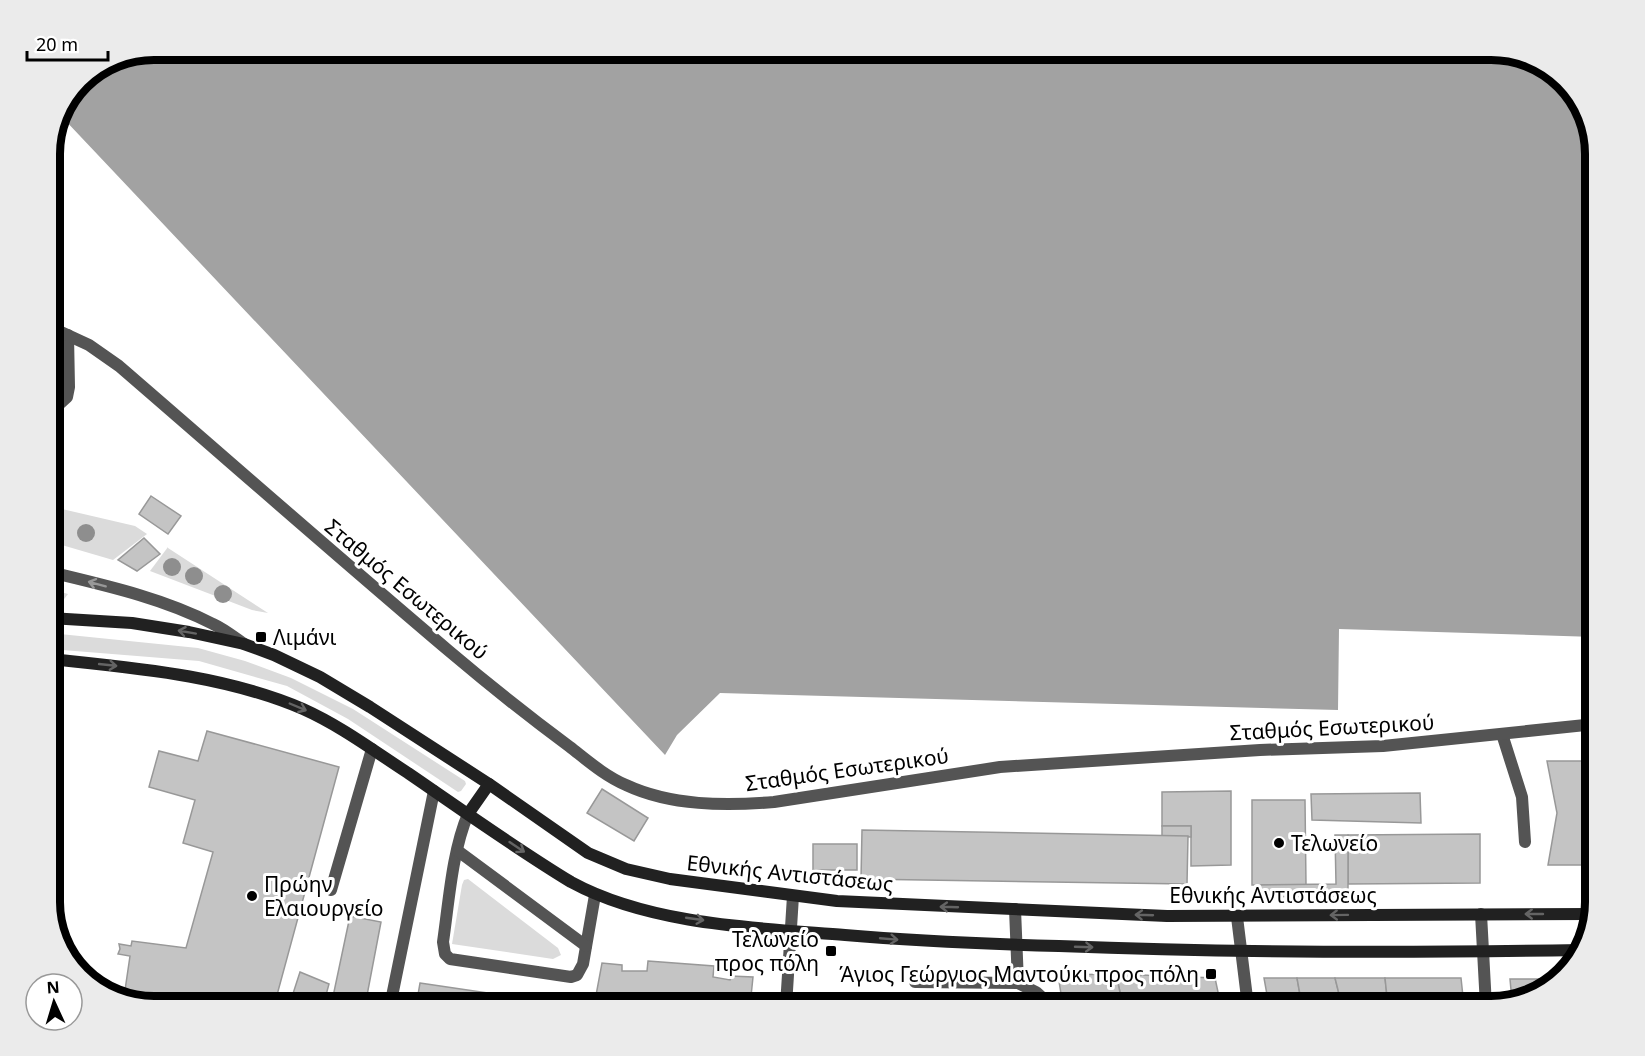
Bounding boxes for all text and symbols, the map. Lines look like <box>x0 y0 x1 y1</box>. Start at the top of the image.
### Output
scale bar <box>27 24 108 62</box>
text: 20 m <box>36 32 78 56</box>
street label: Σταθμός Εσωτερικού <box>319 512 495 666</box>
one-way arrow <box>88 578 107 590</box>
place label: Λιμάνι <box>273 623 337 651</box>
one-way arrow <box>177 626 197 637</box>
marker: Λιμάνι <box>254 630 268 644</box>
one-way arrow <box>97 660 117 671</box>
one-way arrow <box>288 702 306 713</box>
street label: Σταθμός Εσωτερικού <box>1229 708 1435 746</box>
street label: Σταθμός Εσωτερικού <box>744 741 950 797</box>
place label: Τελωνείο <box>1291 829 1378 857</box>
marker: Τελωνείο <box>1272 836 1286 850</box>
one-way arrow <box>508 841 525 853</box>
street label: Εθνικής Αντιστάσεως <box>685 848 895 898</box>
place label: Πρώην Ελαιουργείο <box>264 870 383 922</box>
street label: Εθνικής Αντιστάσεως <box>1169 881 1377 909</box>
marker: Πρώην Ελαιουργείο <box>245 889 259 903</box>
one-way arrow <box>939 901 959 912</box>
one-way arrow <box>1524 908 1544 920</box>
one-way arrow <box>1134 909 1154 920</box>
one-way arrow <box>1329 909 1349 921</box>
one-way arrow <box>685 914 704 925</box>
place label: Τελωνείο προς πόλη <box>715 925 819 977</box>
one-way arrow <box>879 934 898 945</box>
one-way arrow <box>1073 942 1093 953</box>
marker: Τελωνείο προς πόλη <box>824 944 838 958</box>
place label: Άγιος Γεώργιος Μαντούκι προς πόλη <box>839 960 1199 988</box>
marker: Άγιος Γεώργιος Μαντούκι προς πόλη <box>1204 967 1218 981</box>
north arrow <box>24 972 84 1032</box>
text: N <box>46 976 60 998</box>

